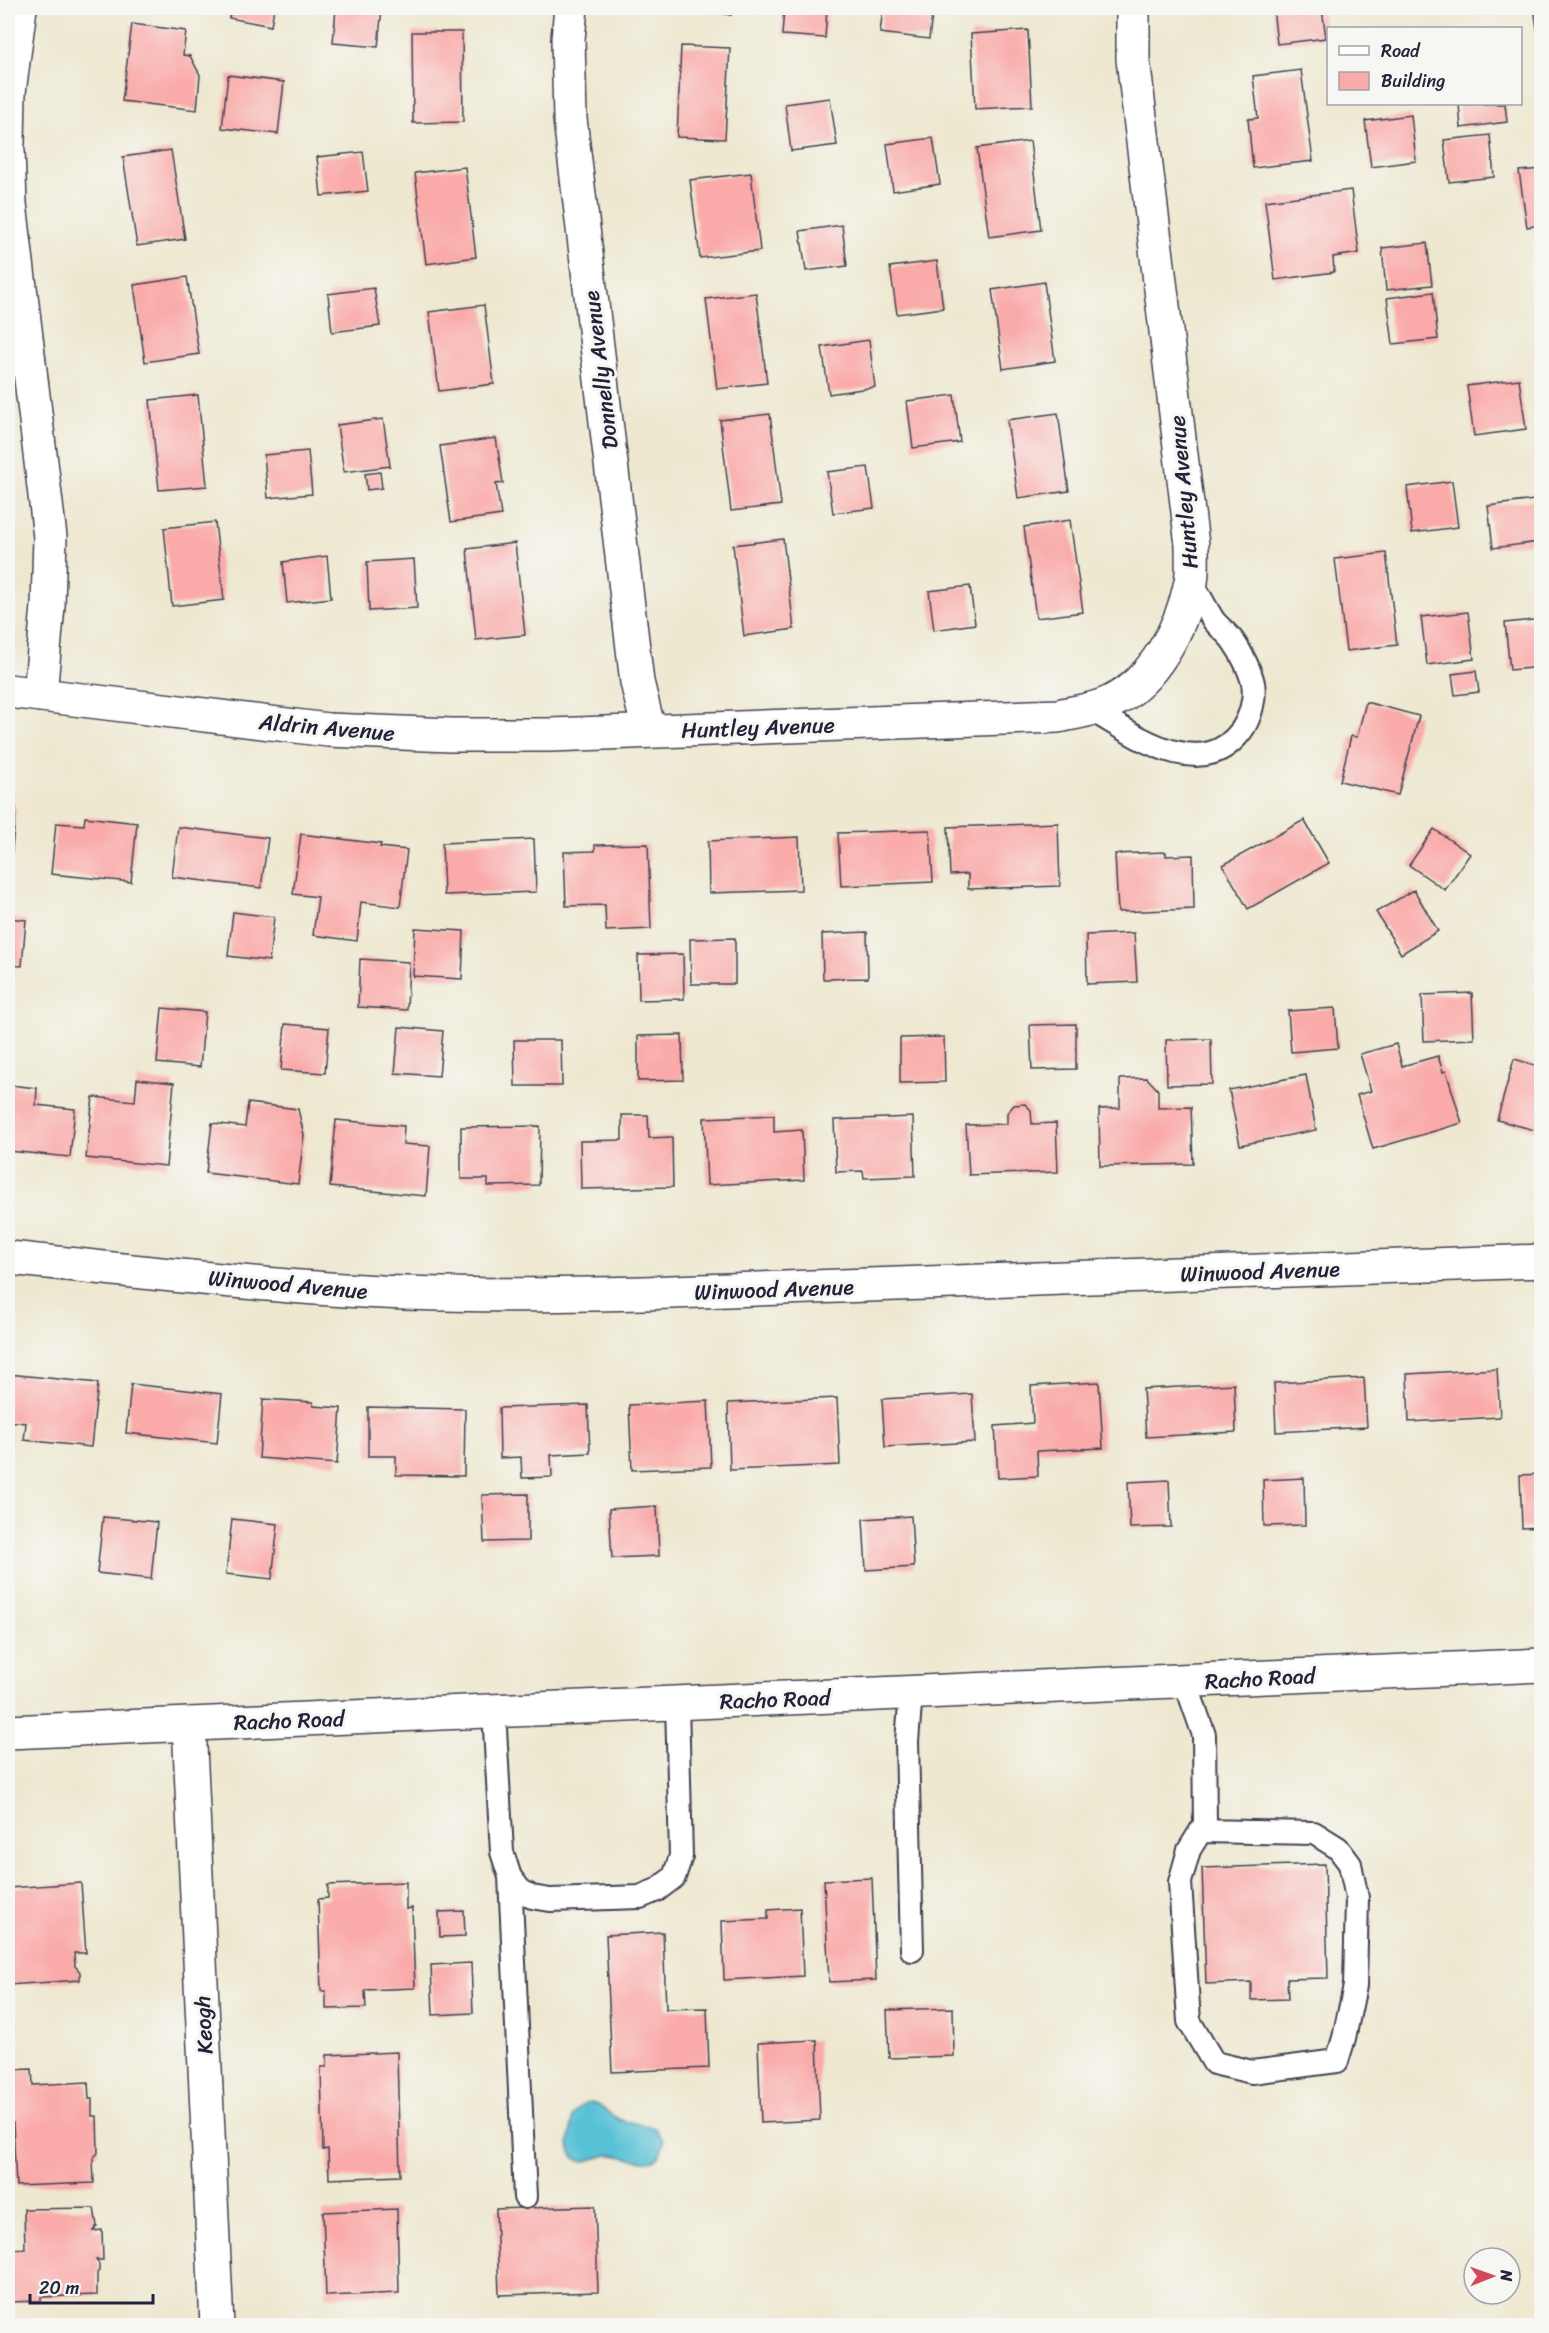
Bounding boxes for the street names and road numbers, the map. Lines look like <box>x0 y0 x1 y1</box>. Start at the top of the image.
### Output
street label: Donnelly Avenue <box>571 288 630 451</box>
street label: Huntley Avenue <box>1157 414 1210 570</box>
street label: Aldrin Avenue <box>257 702 396 753</box>
street label: Huntley Avenue <box>680 705 836 750</box>
street label: Winwood Avenue <box>1180 1249 1341 1294</box>
street label: Winwood Avenue <box>207 1258 370 1311</box>
street label: Winwood Avenue <box>694 1267 855 1312</box>
street label: Racho Road <box>1204 1656 1318 1701</box>
street label: Racho Road <box>719 1678 832 1721</box>
street label: Racho Road <box>233 1699 346 1742</box>
street label: Keogh <box>182 1995 225 2055</box>

